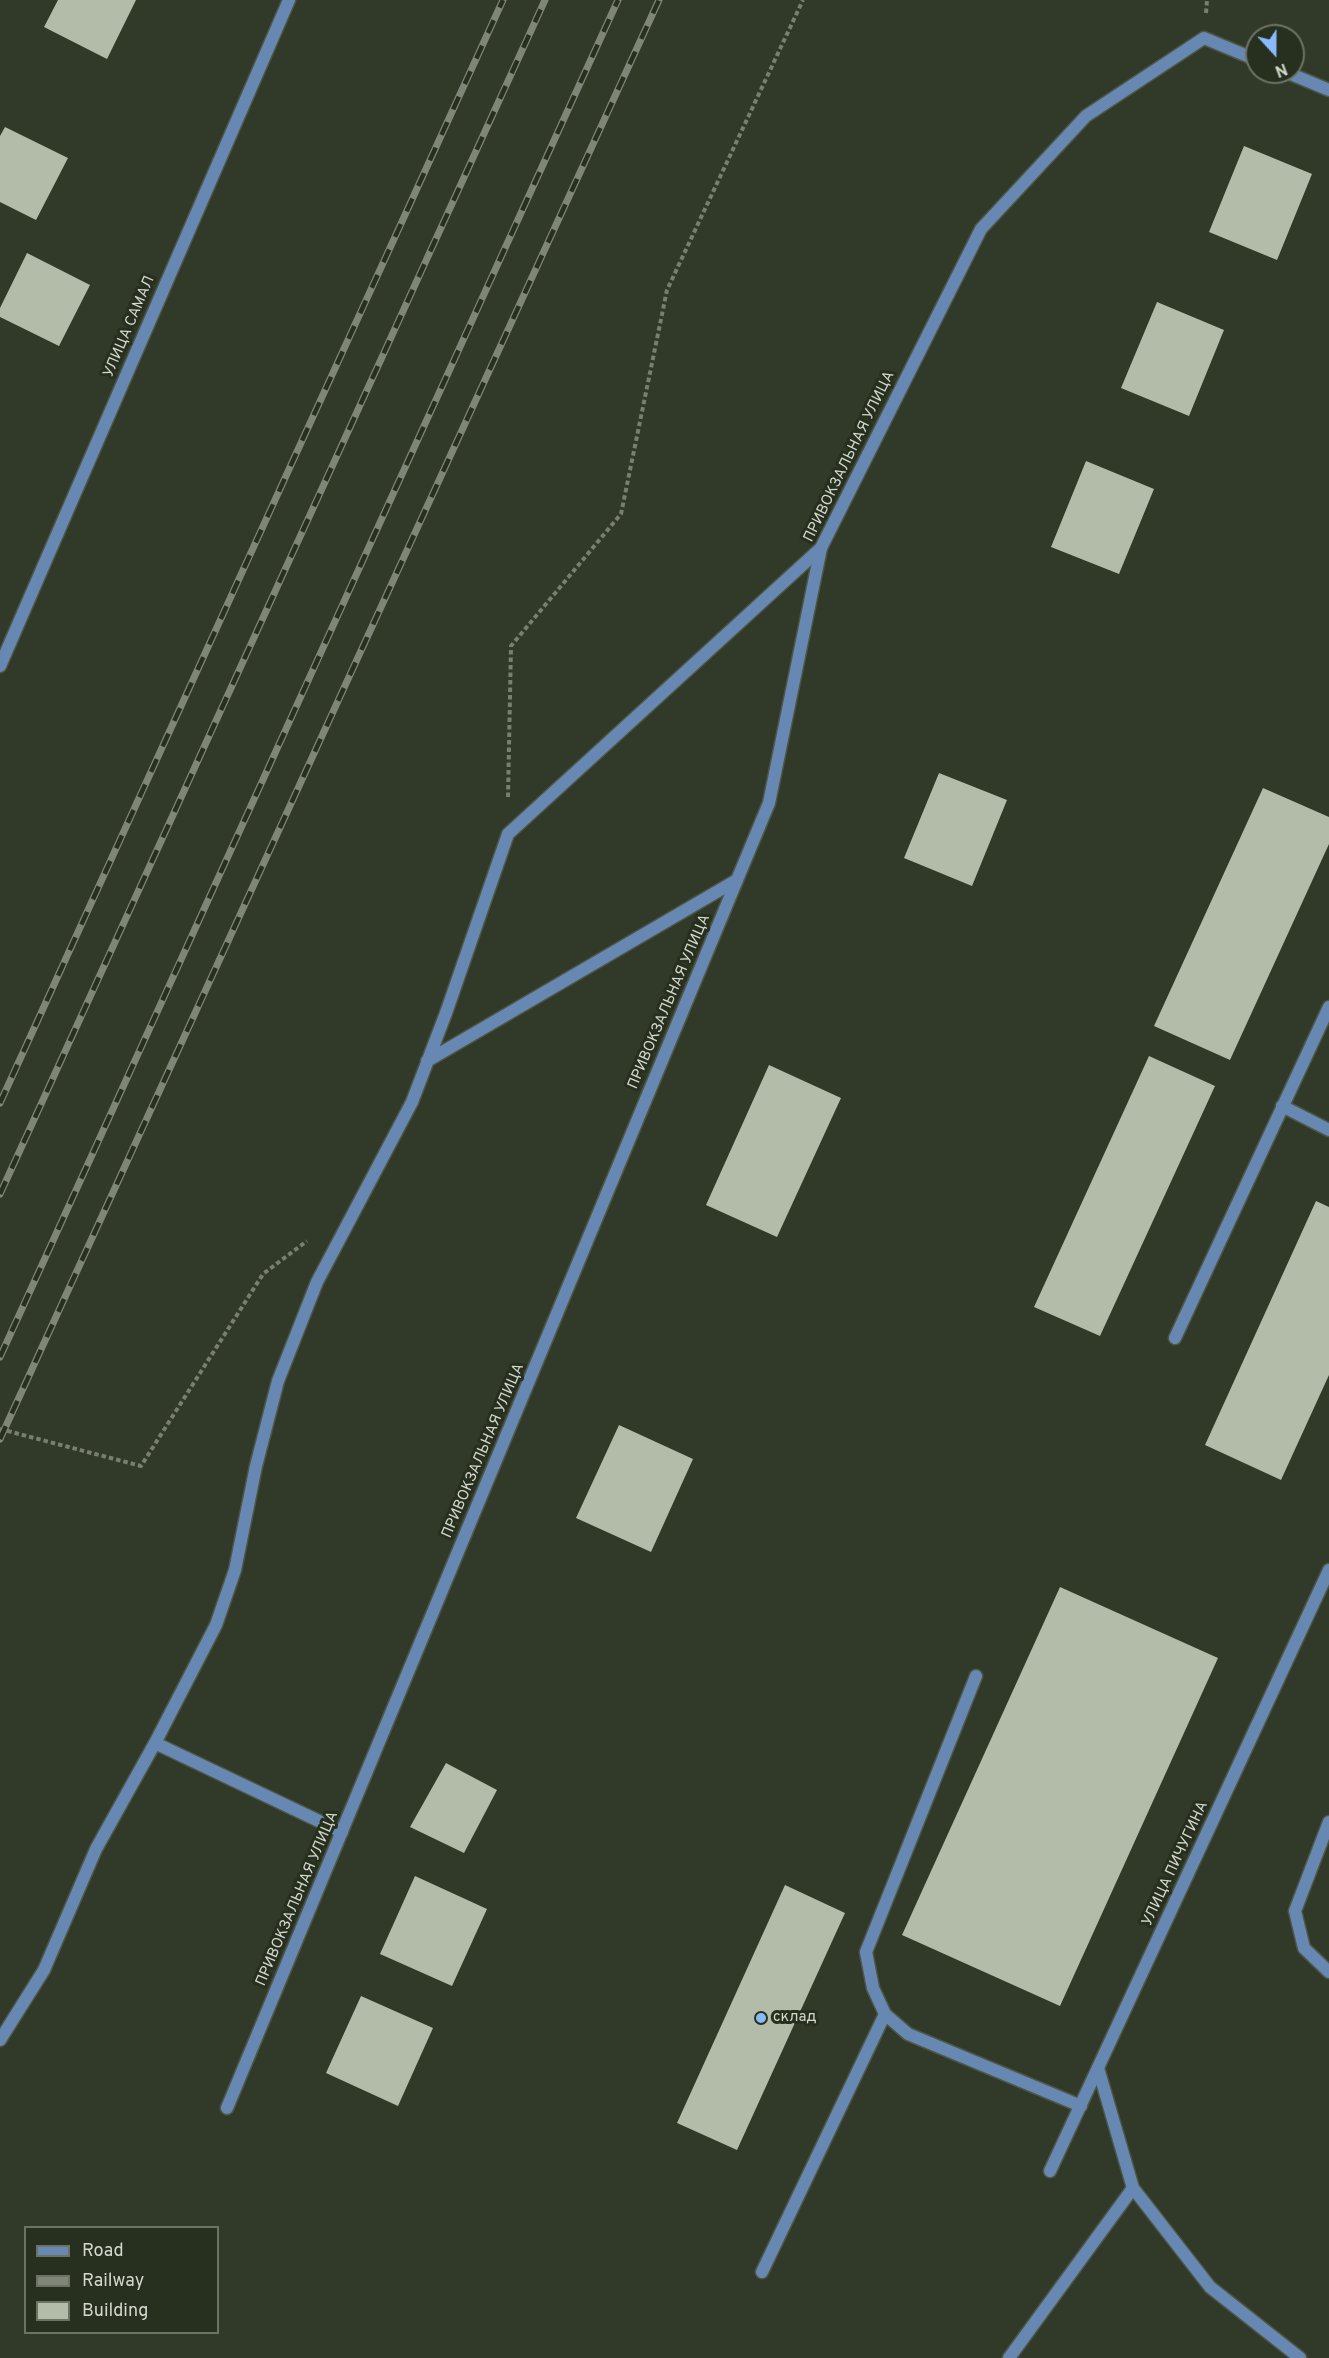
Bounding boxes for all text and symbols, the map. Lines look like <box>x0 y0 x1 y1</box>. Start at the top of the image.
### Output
north arrow <box>1245 24 1305 84</box>
text: N <box>1272 58 1290 80</box>
street label: УЛИЦА САМАЛ <box>101 274 159 380</box>
street label: ПРИВОКЗАЛЬНАЯ УЛИЦА <box>801 369 899 545</box>
street label: ПРИВОКЗАЛЬНАЯ УЛИЦА <box>625 912 715 1092</box>
street label: ПРИВОКЗАЛЬНАЯ УЛИЦА <box>439 1361 529 1541</box>
street label: УЛИЦА ПИЧУГИНА <box>1139 1799 1213 1929</box>
street label: ПРИВОКЗАЛЬНАЯ УЛИЦА <box>253 1809 343 1989</box>
place label: склад <box>773 2009 817 2027</box>
marker: склад <box>754 2011 768 2025</box>
legend <box>24 2226 219 2334</box>
text: Road <box>82 2240 124 2263</box>
text: Railway <box>82 2270 144 2293</box>
text: Building <box>82 2300 148 2323</box>

